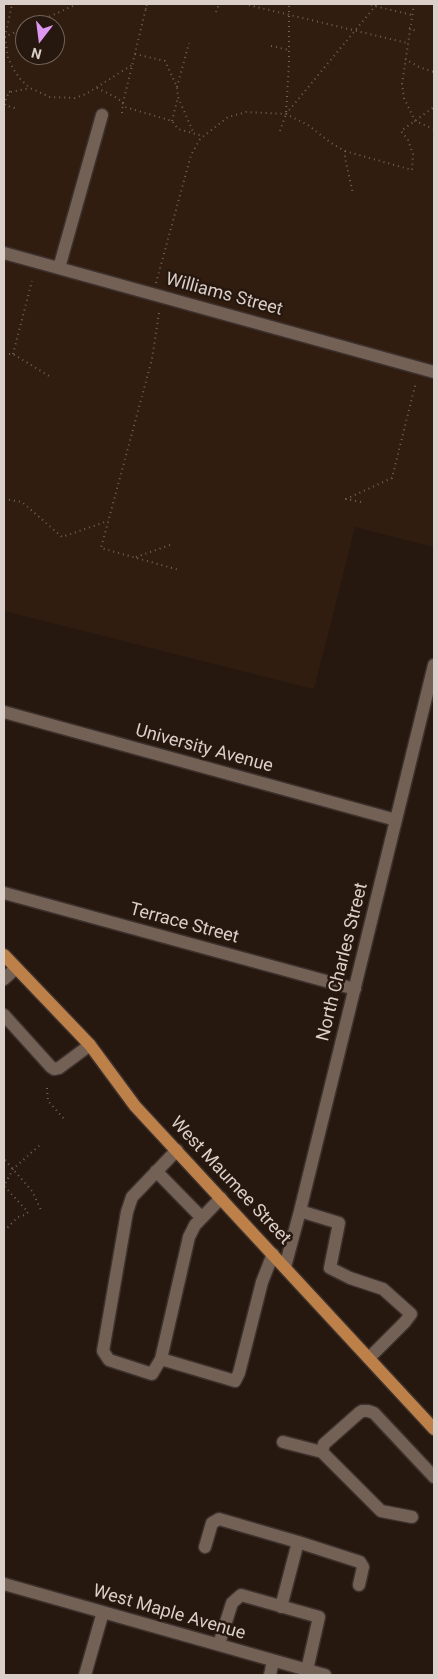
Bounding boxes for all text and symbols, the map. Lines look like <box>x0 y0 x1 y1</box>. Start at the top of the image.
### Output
north arrow <box>15 15 65 65</box>
text: N <box>30 45 43 63</box>
street label: Williams Street <box>163 269 285 321</box>
street label: University Avenue <box>133 720 275 778</box>
street label: North Charles Street <box>313 881 373 1043</box>
street label: Terrace Street <box>127 899 241 949</box>
street label: West Maumee Street <box>165 1113 295 1249</box>
street label: West Maple Avenue <box>90 1581 248 1645</box>

